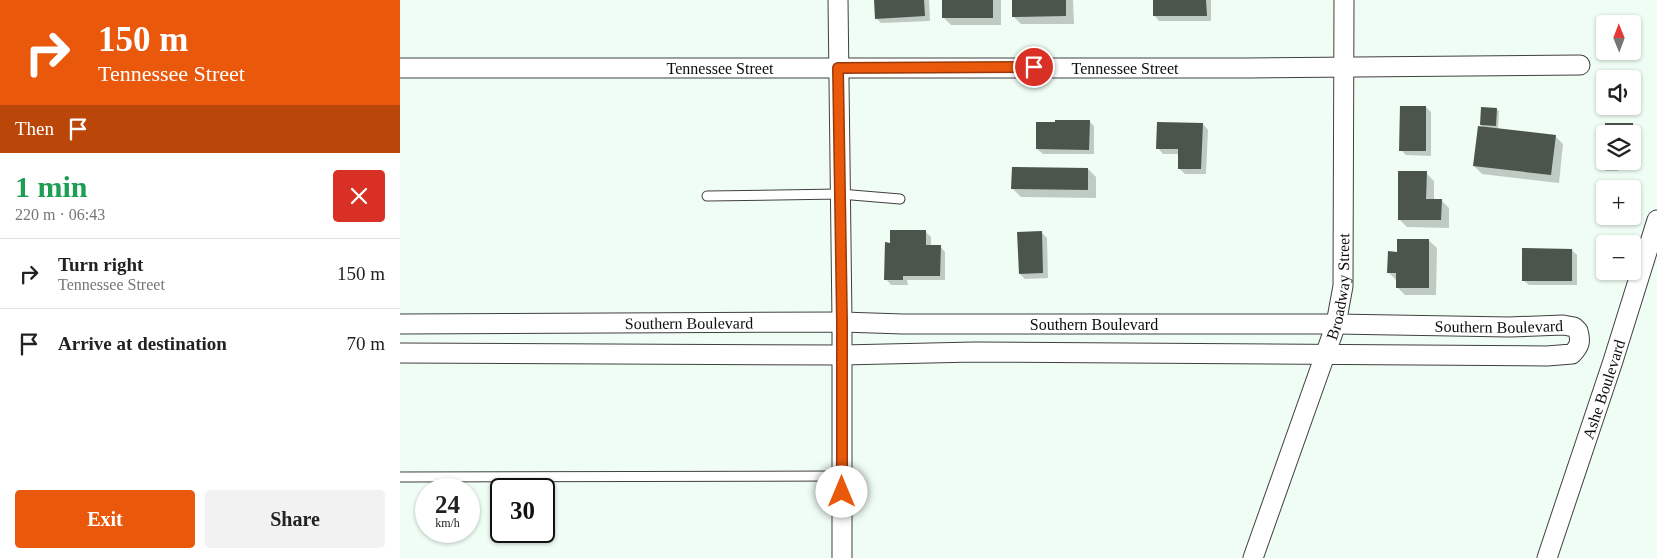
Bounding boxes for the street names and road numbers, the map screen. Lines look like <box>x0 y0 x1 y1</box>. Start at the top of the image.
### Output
street label: Tennessee Street <box>667 60 774 77</box>
street label: Tennessee Street <box>1072 60 1179 77</box>
street label: Broadway Street <box>1323 233 1353 342</box>
street label: Southern Boulevard <box>625 314 753 331</box>
street label: Southern Boulevard <box>1030 316 1158 333</box>
street label: Southern Boulevard <box>1435 317 1563 336</box>
street label: Ashe Boulevard <box>1579 337 1628 441</box>

